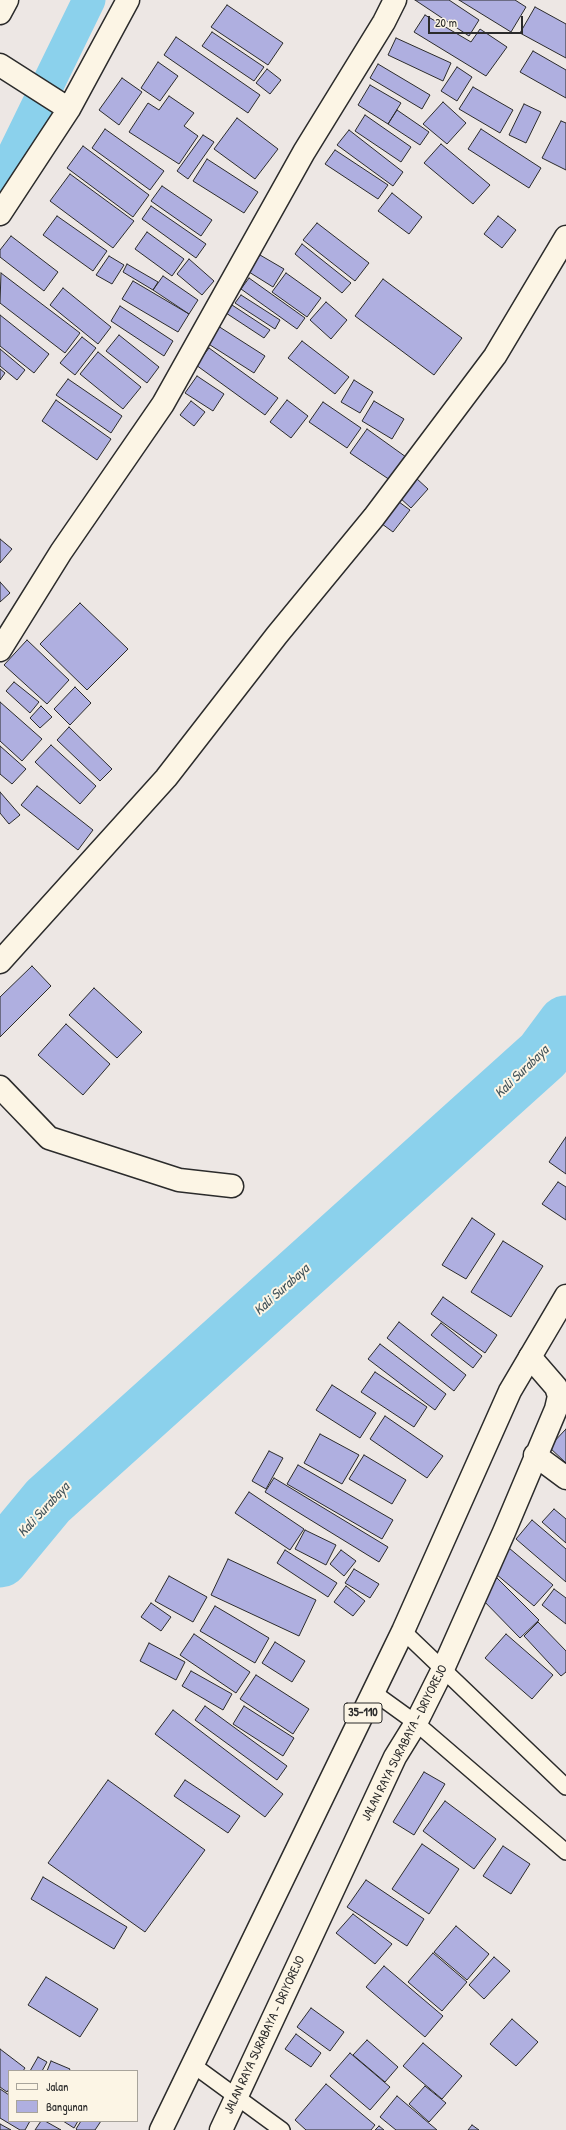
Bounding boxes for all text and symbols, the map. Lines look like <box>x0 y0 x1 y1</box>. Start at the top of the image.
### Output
scale bar <box>430 8 525 34</box>
text: 20 m <box>435 14 457 31</box>
water label: Kali Surabaya <box>492 1042 552 1102</box>
water label: Kali Surabaya <box>251 1261 313 1319</box>
water label: Kali Surabaya <box>15 1479 73 1541</box>
street label: JALAN RAYA SURABAYA - DRIYOREJO <box>359 1662 451 1824</box>
road number: 35-110 <box>344 1703 382 1723</box>
street label: JALAN RAYA SURABAYA - DRIYOREJO <box>221 1953 309 2117</box>
legend <box>8 2070 138 2122</box>
text: Jalan <box>46 2078 68 2095</box>
text: Bangunan <box>46 2098 88 2115</box>

